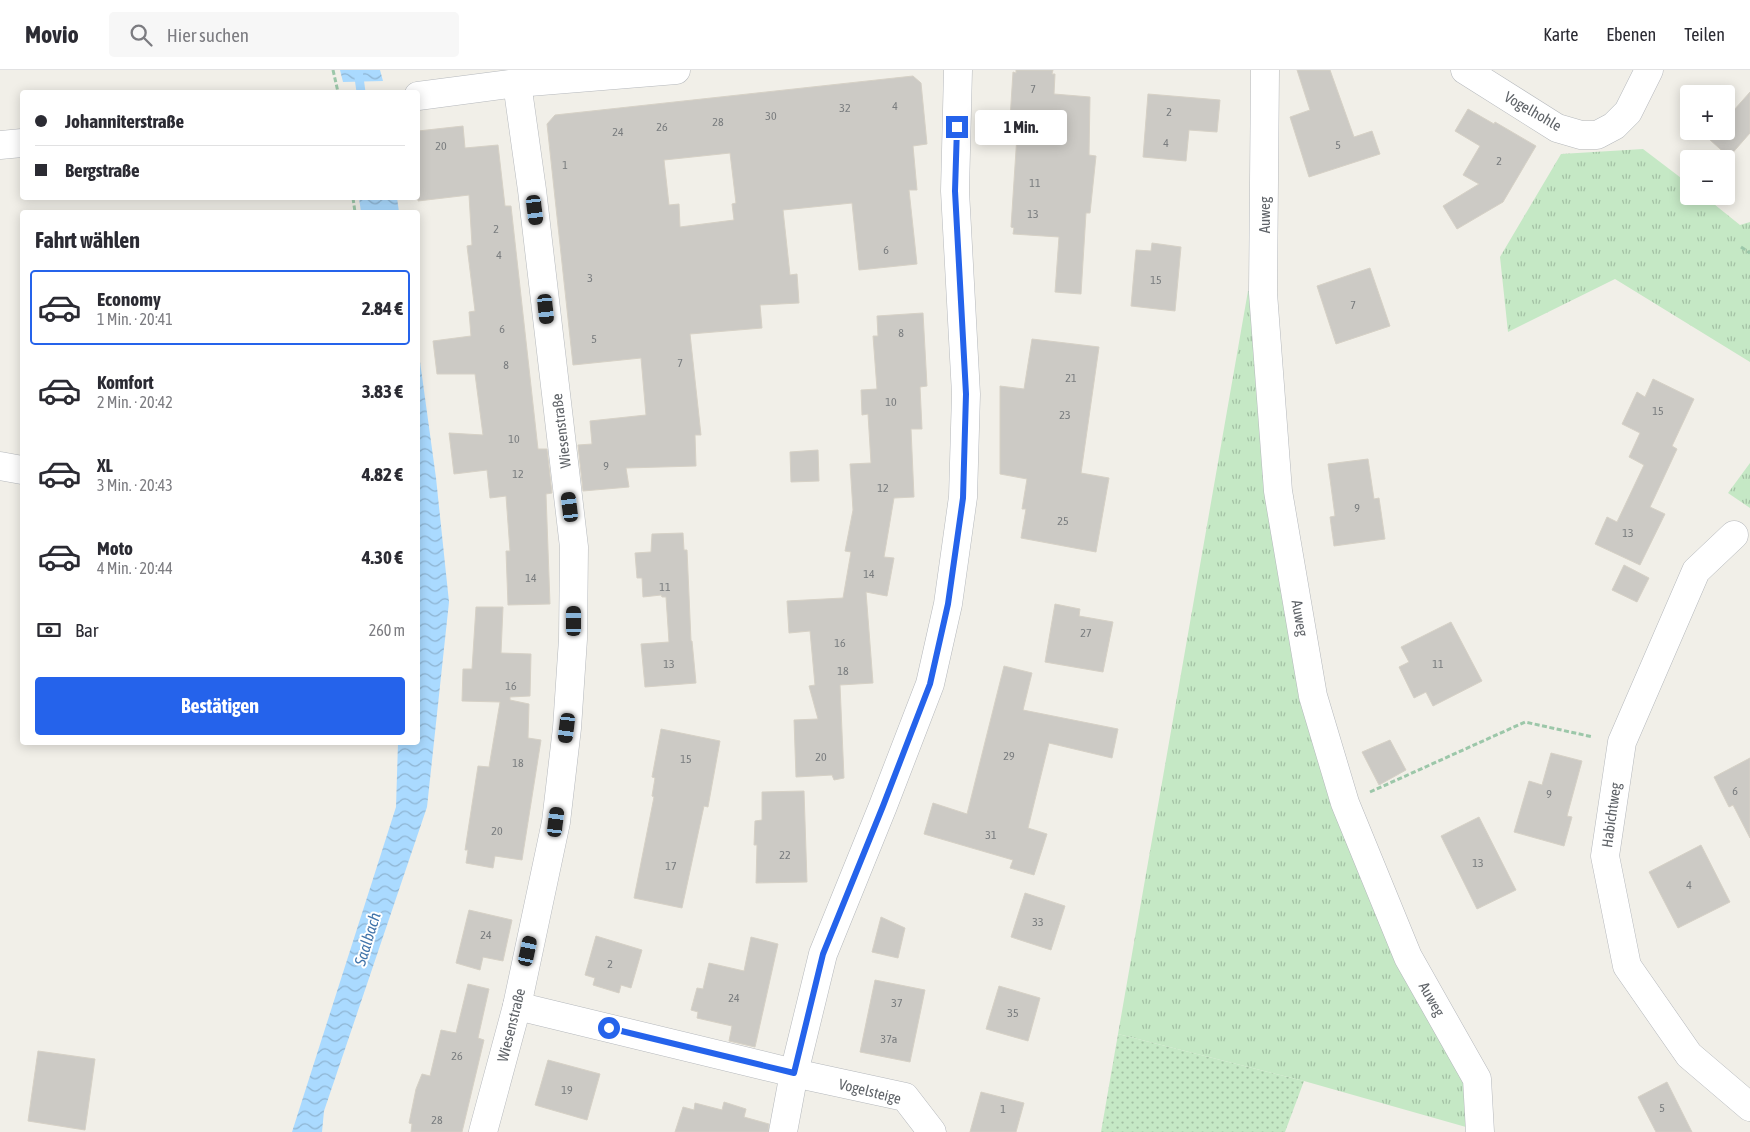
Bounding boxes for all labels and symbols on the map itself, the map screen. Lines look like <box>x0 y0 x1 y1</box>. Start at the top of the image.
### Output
house number: 7 <box>1030 82 1036 96</box>
street label: Vogelhohle <box>1501 88 1565 134</box>
house number: 4 <box>892 99 898 113</box>
house number: 32 <box>839 101 851 115</box>
house number: 2 <box>1166 105 1172 119</box>
house number: 30 <box>765 109 777 123</box>
callout: 1 Min. <box>974 110 1067 144</box>
house number: 28 <box>712 115 724 129</box>
route end <box>946 116 968 138</box>
house number: 26 <box>656 120 668 134</box>
house number: 24 <box>612 125 624 139</box>
house number: 4 <box>1163 136 1169 150</box>
house number: 5 <box>1335 138 1341 152</box>
house number: 20 <box>435 139 447 153</box>
house number: 2 <box>1496 154 1502 168</box>
house number: 1 <box>562 158 568 172</box>
house number: 11 <box>1029 176 1041 190</box>
car <box>525 194 544 226</box>
street label: Auweg <box>1256 196 1273 233</box>
house number: 13 <box>1027 207 1039 221</box>
house number: 2 <box>493 222 499 236</box>
house number: 6 <box>883 243 889 257</box>
house number: 4 <box>496 248 502 262</box>
house number: 3 <box>587 271 593 285</box>
house number: 15 <box>1150 273 1162 287</box>
car <box>536 293 555 325</box>
house number: 7 <box>1350 298 1356 312</box>
house number: 6 <box>499 322 505 336</box>
house number: 8 <box>898 326 904 340</box>
house number: 5 <box>591 332 597 346</box>
house number: 7 <box>677 356 683 370</box>
house number: 8 <box>503 358 509 372</box>
house number: 21 <box>1065 371 1077 385</box>
street label: Wiesenstraße <box>548 393 574 469</box>
house number: 10 <box>885 395 897 409</box>
house number: 15 <box>1652 404 1664 418</box>
house number: 23 <box>1059 408 1071 422</box>
house number: 10 <box>508 432 520 446</box>
house number: 9 <box>603 459 609 473</box>
house number: 12 <box>512 467 524 481</box>
house number: 12 <box>877 481 889 495</box>
car <box>560 491 579 523</box>
house number: 9 <box>1354 501 1360 515</box>
house number: 25 <box>1057 514 1069 528</box>
house number: 13 <box>1622 526 1634 540</box>
house number: 14 <box>863 567 875 581</box>
house number: 14 <box>525 571 537 585</box>
house number: 11 <box>659 580 671 594</box>
street label: Auweg <box>1288 598 1312 638</box>
car <box>566 606 581 636</box>
house number: 27 <box>1080 626 1092 640</box>
house number: 16 <box>834 636 846 650</box>
house number: 13 <box>663 657 675 671</box>
house number: 11 <box>1432 657 1444 671</box>
house number: 18 <box>837 664 849 678</box>
house number: 16 <box>505 679 517 693</box>
car <box>557 712 576 744</box>
house number: 29 <box>1003 749 1015 763</box>
house number: 20 <box>815 750 827 764</box>
house number: 15 <box>680 752 692 766</box>
house number: 18 <box>512 756 524 770</box>
street label: Habichtweg <box>1598 781 1624 849</box>
house number: 6 <box>1732 784 1738 798</box>
house number: 9 <box>1546 787 1552 801</box>
car <box>546 806 565 838</box>
house number: 20 <box>491 824 503 838</box>
house number: 31 <box>985 828 997 842</box>
house number: 22 <box>779 848 791 862</box>
house number: 13 <box>1472 856 1484 870</box>
house number: 17 <box>665 859 677 873</box>
house number: 4 <box>1686 878 1692 892</box>
water label: Saalbach <box>350 910 384 969</box>
house number: 33 <box>1032 915 1044 929</box>
house number: 24 <box>480 928 492 942</box>
car <box>517 935 538 967</box>
house number: 2 <box>607 957 613 971</box>
street label: Auweg <box>1416 979 1449 1020</box>
street label: Wiesenstraße <box>494 986 528 1063</box>
house number: 24 <box>728 991 740 1005</box>
house number: 37 <box>891 996 903 1010</box>
house number: 35 <box>1007 1006 1019 1020</box>
route start <box>598 1017 620 1039</box>
house number: 37a <box>881 1032 897 1046</box>
house number: 26 <box>451 1049 463 1063</box>
street label: Vogelsteige <box>837 1075 903 1107</box>
house number: 19 <box>561 1083 573 1097</box>
house number: 5 <box>1659 1101 1665 1115</box>
house number: 1 <box>1000 1102 1006 1116</box>
house number: 28 <box>431 1113 443 1127</box>

